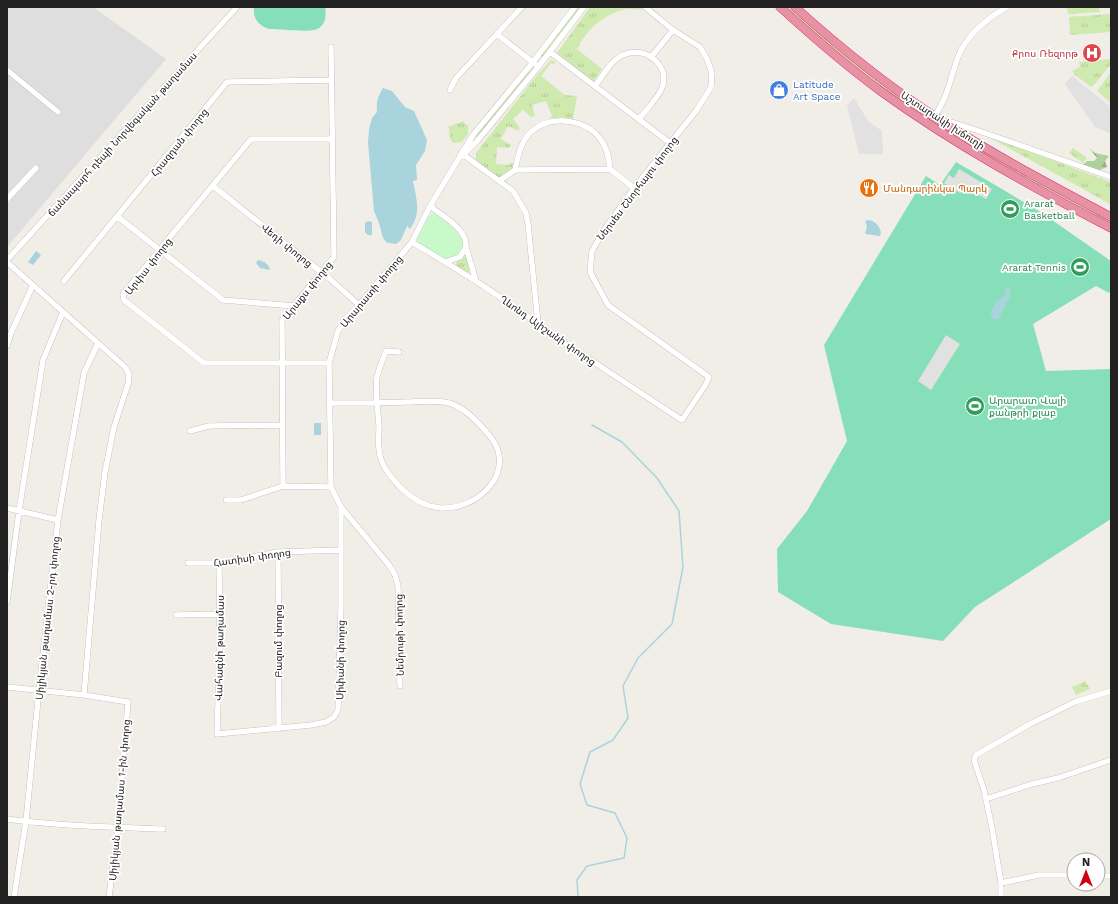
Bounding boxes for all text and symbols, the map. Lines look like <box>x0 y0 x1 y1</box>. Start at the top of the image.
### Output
hospital icon: Քրոս Ռեզորթ <box>1081 42 1103 64</box>
place label: Քրոս Ռեզորթ <box>1012 48 1078 59</box>
street label: ճանապարհ դեպի Նորվեգական թաղամաս <box>46 50 199 219</box>
shop icon: Latitude Art Space <box>768 79 790 101</box>
place label: Latitude Art Space <box>793 79 841 102</box>
street label: Աշտարակի խճուղի <box>899 89 987 152</box>
street label: Հրազդան փողոց <box>149 106 210 179</box>
street label: Ներսես Շնորհալու փողոց <box>595 134 680 242</box>
restaurant icon: Մանդարինկա Պարկ <box>858 177 880 199</box>
place label: Մանդարինկա Պարկ <box>883 183 987 194</box>
sports icon: Ararat Basketball <box>999 198 1021 220</box>
place label: Ararat Basketball <box>1024 198 1075 221</box>
street label: Վեդի փողոց <box>259 221 314 269</box>
street label: Արփա փողոց <box>123 236 174 297</box>
street label: Արարատի փողոց <box>338 253 405 329</box>
sports icon: Ararat Tennis <box>1069 256 1091 278</box>
street label: Արաքս փողոց <box>281 259 334 322</box>
place label: Ararat Tennis <box>1002 262 1066 273</box>
street label: Ղևոնդ Ալիշանի փողոց <box>498 293 598 368</box>
sports icon: Արարատ Վալի քանթրի քլաբ <box>964 395 986 417</box>
place label: Արարատ Վալի քանթրի քլաբ <box>989 395 1066 418</box>
street label: Սիլիկյան թաղամաս 2-րդ փողոց <box>33 536 62 700</box>
street label: Հատիսի փողոց <box>213 547 291 568</box>
street label: Նեմրութի փողոց <box>393 594 406 676</box>
street label: Վահագնի թաղամաս <box>213 595 226 701</box>
street label: Բազում փողոց <box>273 604 284 678</box>
street label: Սիփանի փողոց <box>334 620 347 700</box>
street label: Սիլիկյան թաղամաս 1-ին փողոց <box>107 719 132 881</box>
north arrow <box>1066 852 1106 892</box>
text: N <box>1082 856 1090 869</box>

